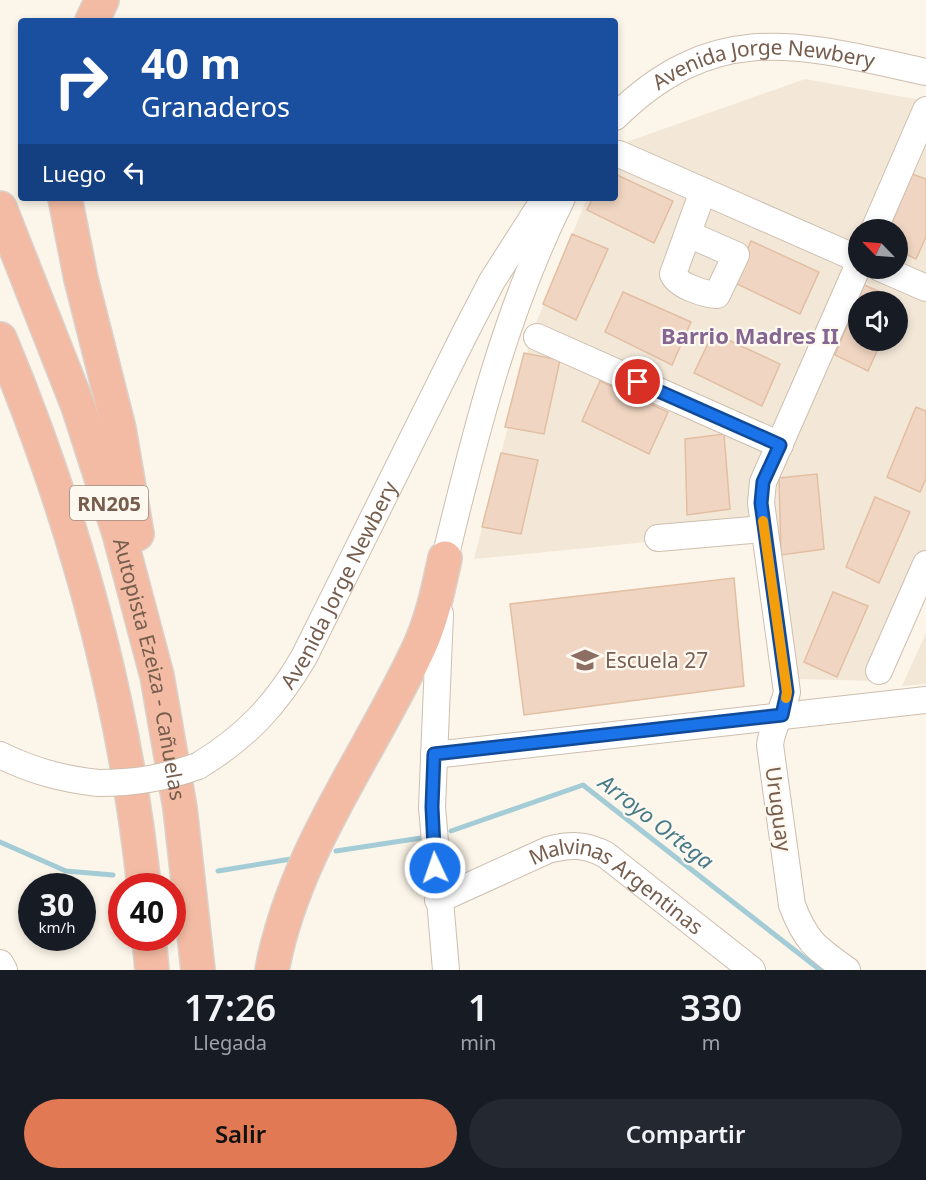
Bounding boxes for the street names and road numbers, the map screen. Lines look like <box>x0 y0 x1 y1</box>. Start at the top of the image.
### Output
street label: Avenida Jorge Newbery <box>646 33 878 96</box>
street label: Avenida Jorge Newbery <box>274 476 403 694</box>
road number: RN205 <box>70 486 148 520</box>
street label: Autopista Ezeiza - Cañuelas <box>107 535 192 802</box>
street label: Uruguay <box>759 765 799 854</box>
street label: Malvinas Argentinas <box>524 832 709 940</box>

